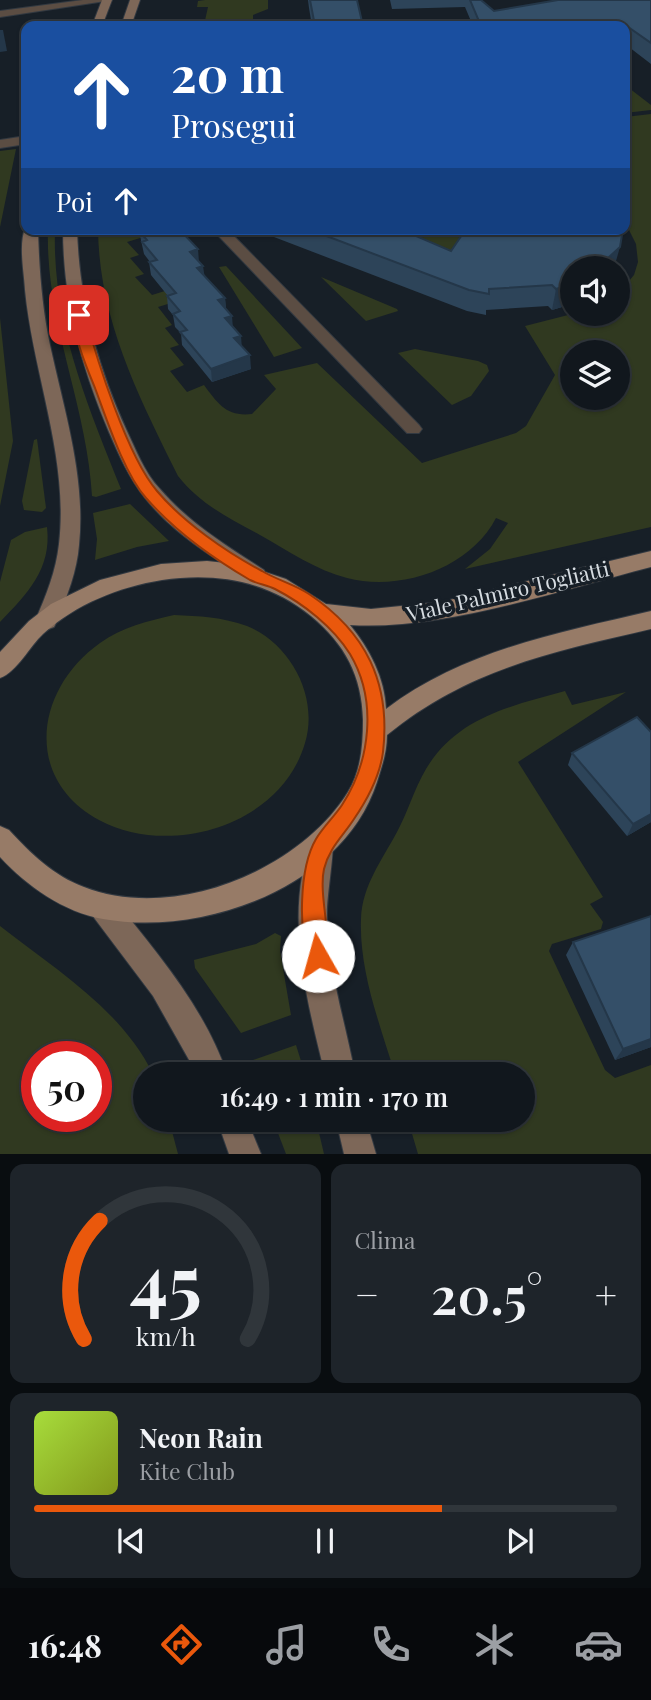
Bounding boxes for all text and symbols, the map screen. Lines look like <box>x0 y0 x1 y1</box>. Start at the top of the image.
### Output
text: 20 m <box>171 40 284 105</box>
icon: ahead <box>56 49 147 140</box>
text: Prosegui <box>171 103 296 146</box>
icon: ahead <box>107 182 145 220</box>
text: Poi <box>56 184 93 219</box>
map controls <box>560 256 630 410</box>
button: sound <box>560 256 630 326</box>
pin <box>49 285 109 345</box>
icon: arrive <box>60 296 98 334</box>
button: layers <box>560 340 630 410</box>
street label: Viale Palmiro Togliatti <box>403 553 612 627</box>
position arrow <box>281 919 355 993</box>
speed limit sign: 50 <box>21 1041 112 1132</box>
text: 16:49 · 1 min · 170 m <box>220 1079 448 1114</box>
text: Clima <box>355 1224 416 1255</box>
text: 45 <box>129 1231 201 1328</box>
text: 20.5° <box>431 1259 543 1328</box>
text: − <box>355 1268 379 1319</box>
text: + <box>595 1268 617 1319</box>
text: km/h <box>135 1319 196 1352</box>
text: Neon Rain <box>139 1420 263 1455</box>
text: Kite Club <box>139 1455 235 1486</box>
icon: previous <box>112 1522 150 1560</box>
icon: pause <box>306 1522 344 1560</box>
icon: next <box>501 1522 539 1560</box>
icon: directions <box>157 1620 206 1669</box>
icon: music <box>262 1620 311 1669</box>
icon: phone <box>366 1620 415 1669</box>
icon: climate <box>470 1620 519 1669</box>
icon: car <box>574 1620 623 1669</box>
text: 16:48 <box>28 1623 102 1666</box>

